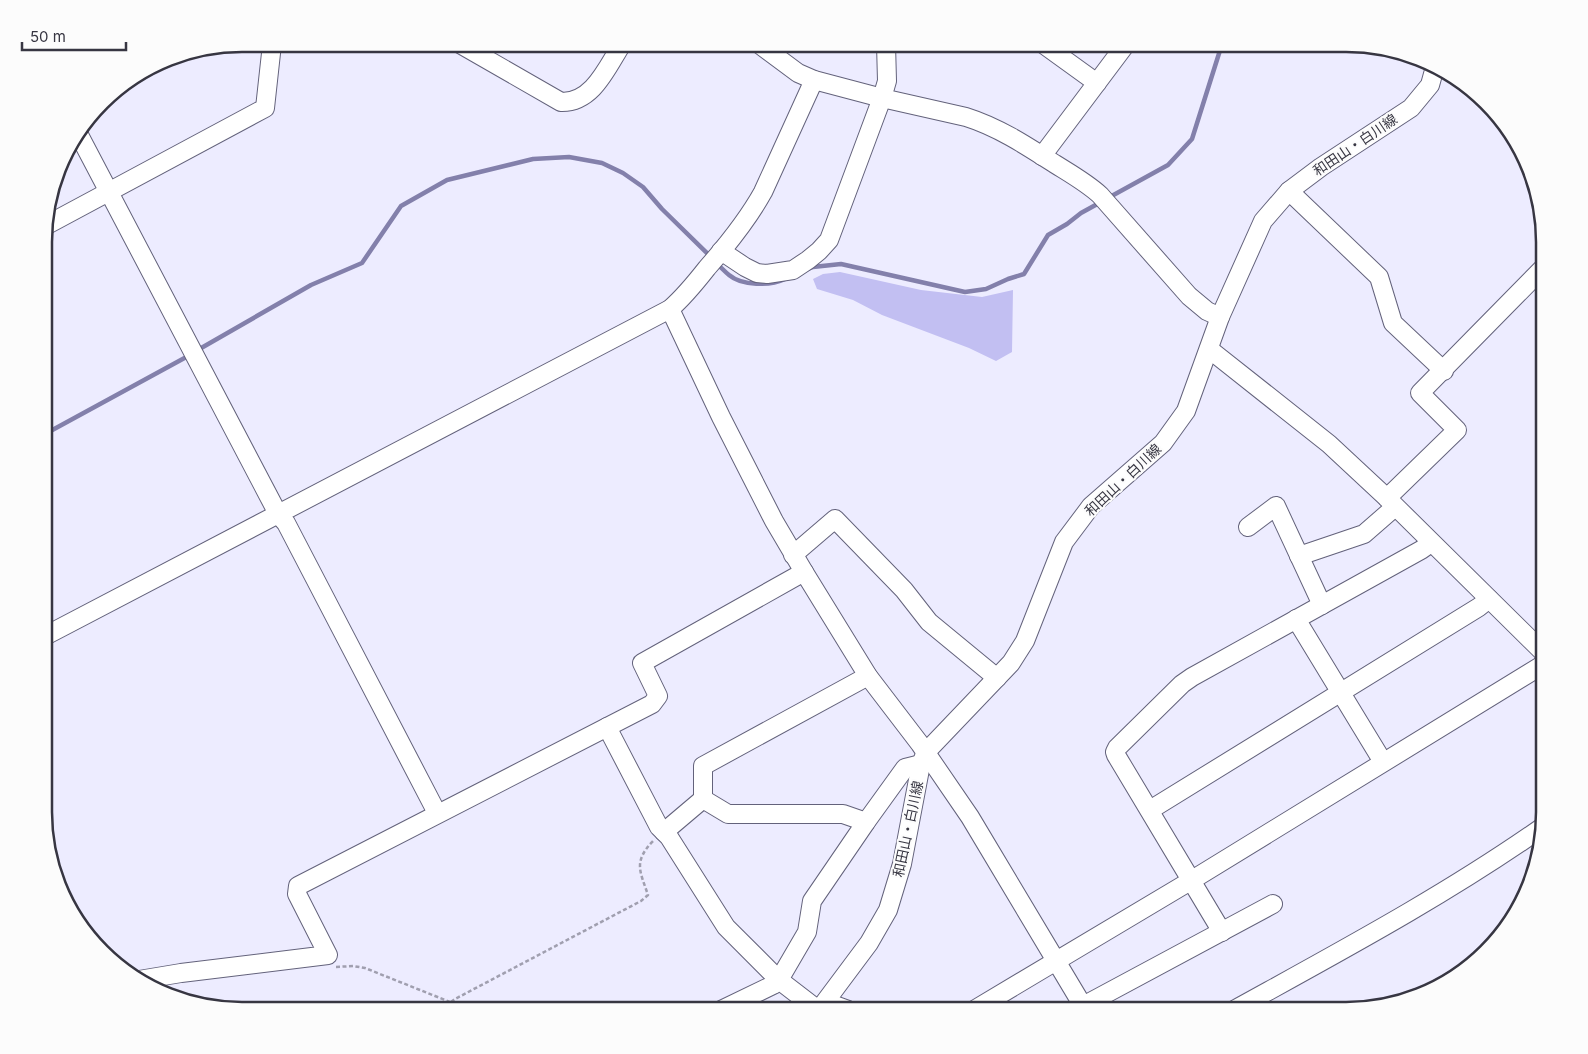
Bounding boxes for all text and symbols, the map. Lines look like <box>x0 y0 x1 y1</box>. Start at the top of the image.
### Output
scale bar <box>22 20 126 52</box>
text: 50 m <box>30 27 66 46</box>
street label: 和田山・白川線 <box>1309 110 1400 179</box>
street label: 和田山・白川線 <box>1081 440 1164 519</box>
street label: 和田山・白川線 <box>889 779 926 879</box>

